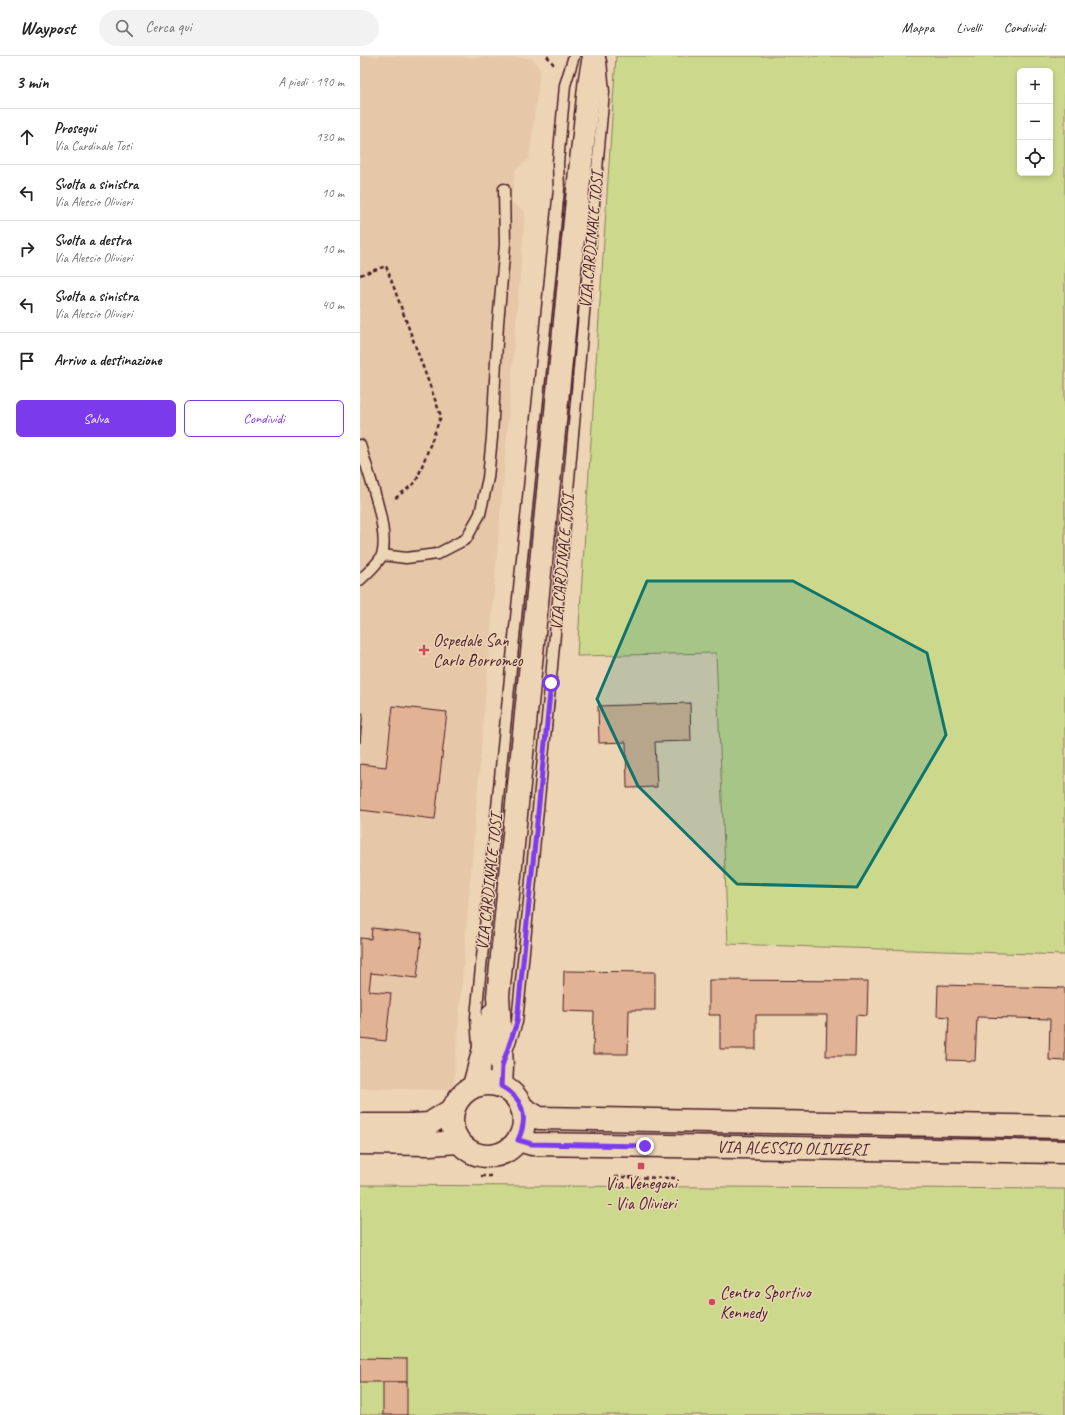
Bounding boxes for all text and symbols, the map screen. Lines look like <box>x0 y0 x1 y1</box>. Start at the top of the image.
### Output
search box <box>99 10 379 46</box>
text: Waypost <box>20 16 75 40</box>
icon: search <box>113 17 135 39</box>
text: Cerca qui <box>145 18 192 37</box>
text: Mappa <box>902 19 934 36</box>
text: Livelli <box>956 19 982 36</box>
text: Condividi <box>1004 19 1045 36</box>
map controls <box>1017 68 1053 176</box>
button: + <box>1017 68 1053 104</box>
text: 3 min <box>16 72 49 93</box>
text: A piedi · 190 m <box>279 74 344 90</box>
button: − <box>1017 104 1053 140</box>
text: Prosegui <box>54 119 96 138</box>
icon: ahead <box>16 126 38 148</box>
text: 130 m <box>316 129 344 145</box>
text: Via Cardinale Tosi <box>54 138 132 154</box>
button: locate <box>1017 140 1053 176</box>
street label: VIA CARDINALE TOSI <box>575 167 608 309</box>
text: Svolta a sinistra <box>54 175 138 194</box>
icon: left <box>16 182 38 204</box>
text: 10 m <box>322 185 344 201</box>
text: Via Alessio Olivieri <box>54 194 133 210</box>
text: Svolta a destra <box>54 231 131 250</box>
icon: right <box>16 238 38 260</box>
text: 10 m <box>322 241 344 257</box>
text: Via Alessio Olivieri <box>54 250 133 266</box>
text: Svolta a sinistra <box>54 287 138 306</box>
icon: left <box>16 294 38 316</box>
text: 40 m <box>322 297 344 313</box>
text: Via Alessio Olivieri <box>54 306 133 322</box>
icon: arrive <box>16 350 38 372</box>
text: Arrivo a destinazione <box>54 351 162 370</box>
button: Salva <box>16 400 176 437</box>
button: Condividi <box>184 400 344 437</box>
street label: VIA CARDINALE TOSI <box>546 489 579 631</box>
place label: Ospedale San Carlo Borromeo <box>433 630 523 671</box>
marker: Ospedale San Carlo Borromeo <box>418 644 430 656</box>
route start <box>542 674 560 692</box>
street label: VIA CARDINALE TOSI <box>471 809 507 951</box>
street label: VIA ALESSIO OLIVIERI <box>717 1136 872 1160</box>
route end <box>636 1137 654 1155</box>
marker: Via Venegoni - Via Olivieri <box>636 1161 646 1171</box>
place label: Via Venegoni - Via Olivieri <box>605 1173 680 1214</box>
place label: Centro Sportivo Kennedy <box>720 1282 812 1323</box>
marker: Centro Sportivo Kennedy <box>707 1297 717 1307</box>

